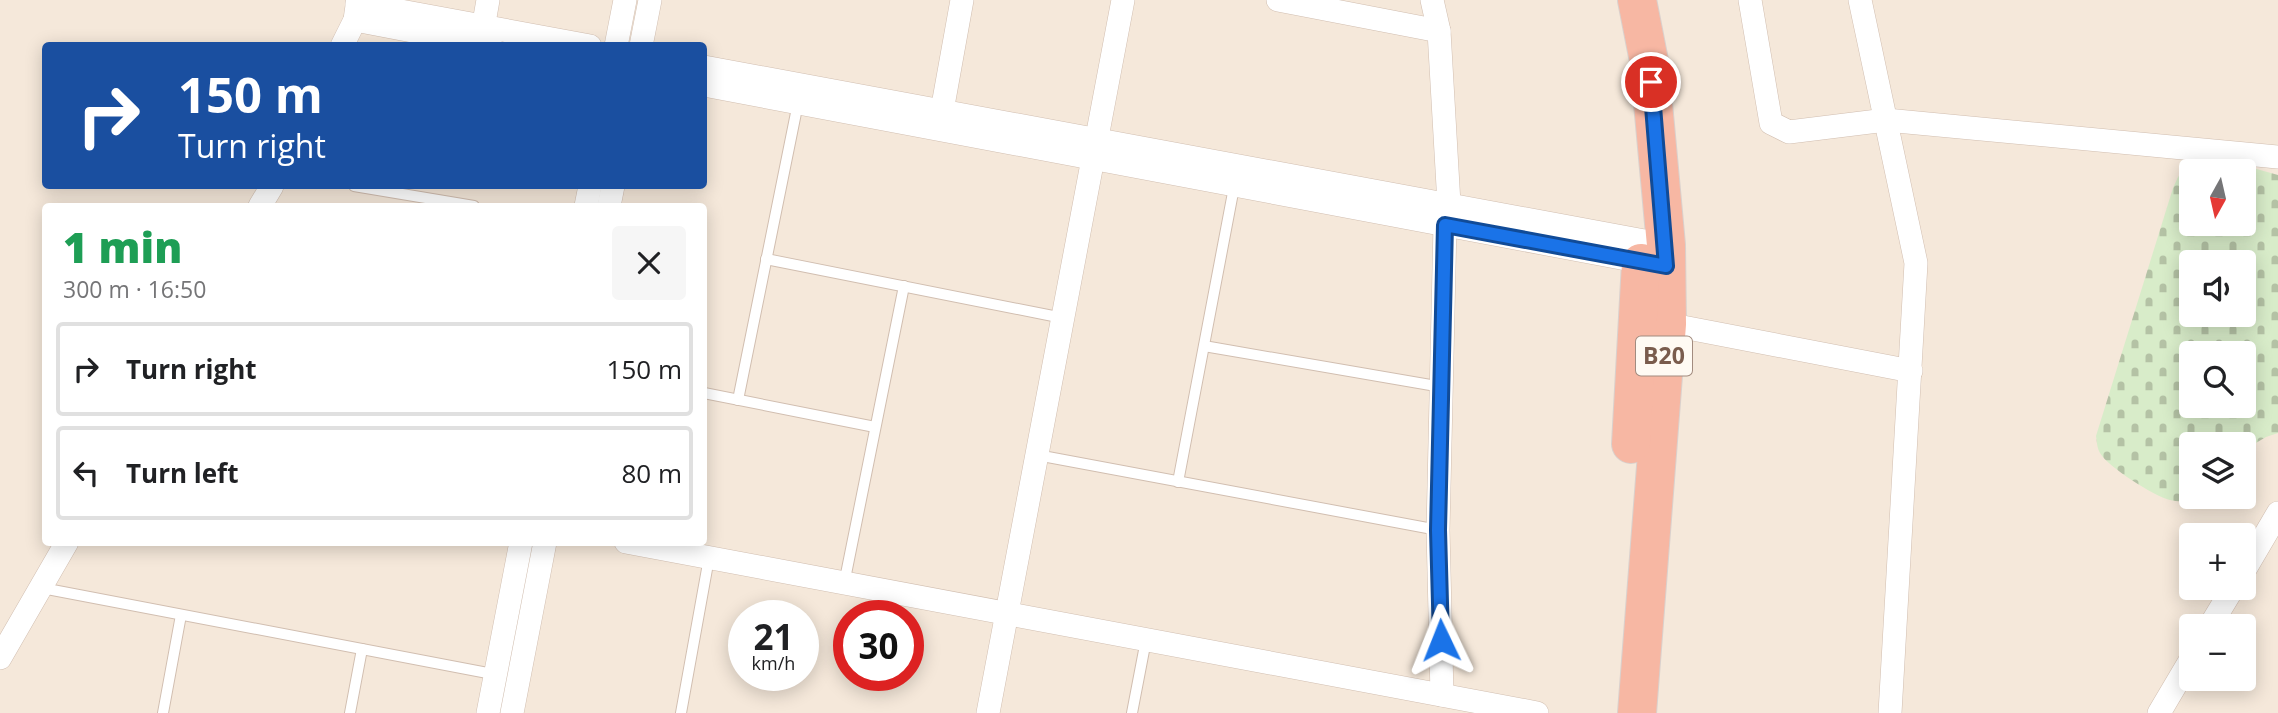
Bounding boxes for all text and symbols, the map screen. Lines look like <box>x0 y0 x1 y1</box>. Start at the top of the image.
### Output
pin <box>1621 52 1681 112</box>
text: 150 m <box>178 61 323 127</box>
icon: arrive <box>1632 63 1670 101</box>
icon: right <box>63 70 154 161</box>
text: Turn right <box>178 124 326 167</box>
north arrow <box>2179 159 2256 236</box>
map controls <box>2179 159 2256 691</box>
text: 1 min <box>63 218 182 275</box>
button: close <box>612 226 686 300</box>
button: sound <box>2179 250 2256 327</box>
text: 300 m · 16:50 <box>63 273 206 305</box>
road number: B20 <box>1636 336 1692 376</box>
button: search <box>2179 341 2256 418</box>
icon: right <box>67 350 105 388</box>
text: Turn right <box>126 351 257 387</box>
text: 150 m <box>607 351 682 387</box>
button: layers <box>2179 432 2256 509</box>
icon: left <box>67 454 105 492</box>
text: Turn left <box>126 455 238 491</box>
text: 80 m <box>621 455 682 491</box>
button: + <box>2179 523 2256 600</box>
speed limit sign: 30 <box>833 600 924 691</box>
position arrow <box>1404 603 1478 677</box>
text: 21 <box>753 613 794 660</box>
button: − <box>2179 614 2256 691</box>
text: km/h <box>752 651 795 675</box>

